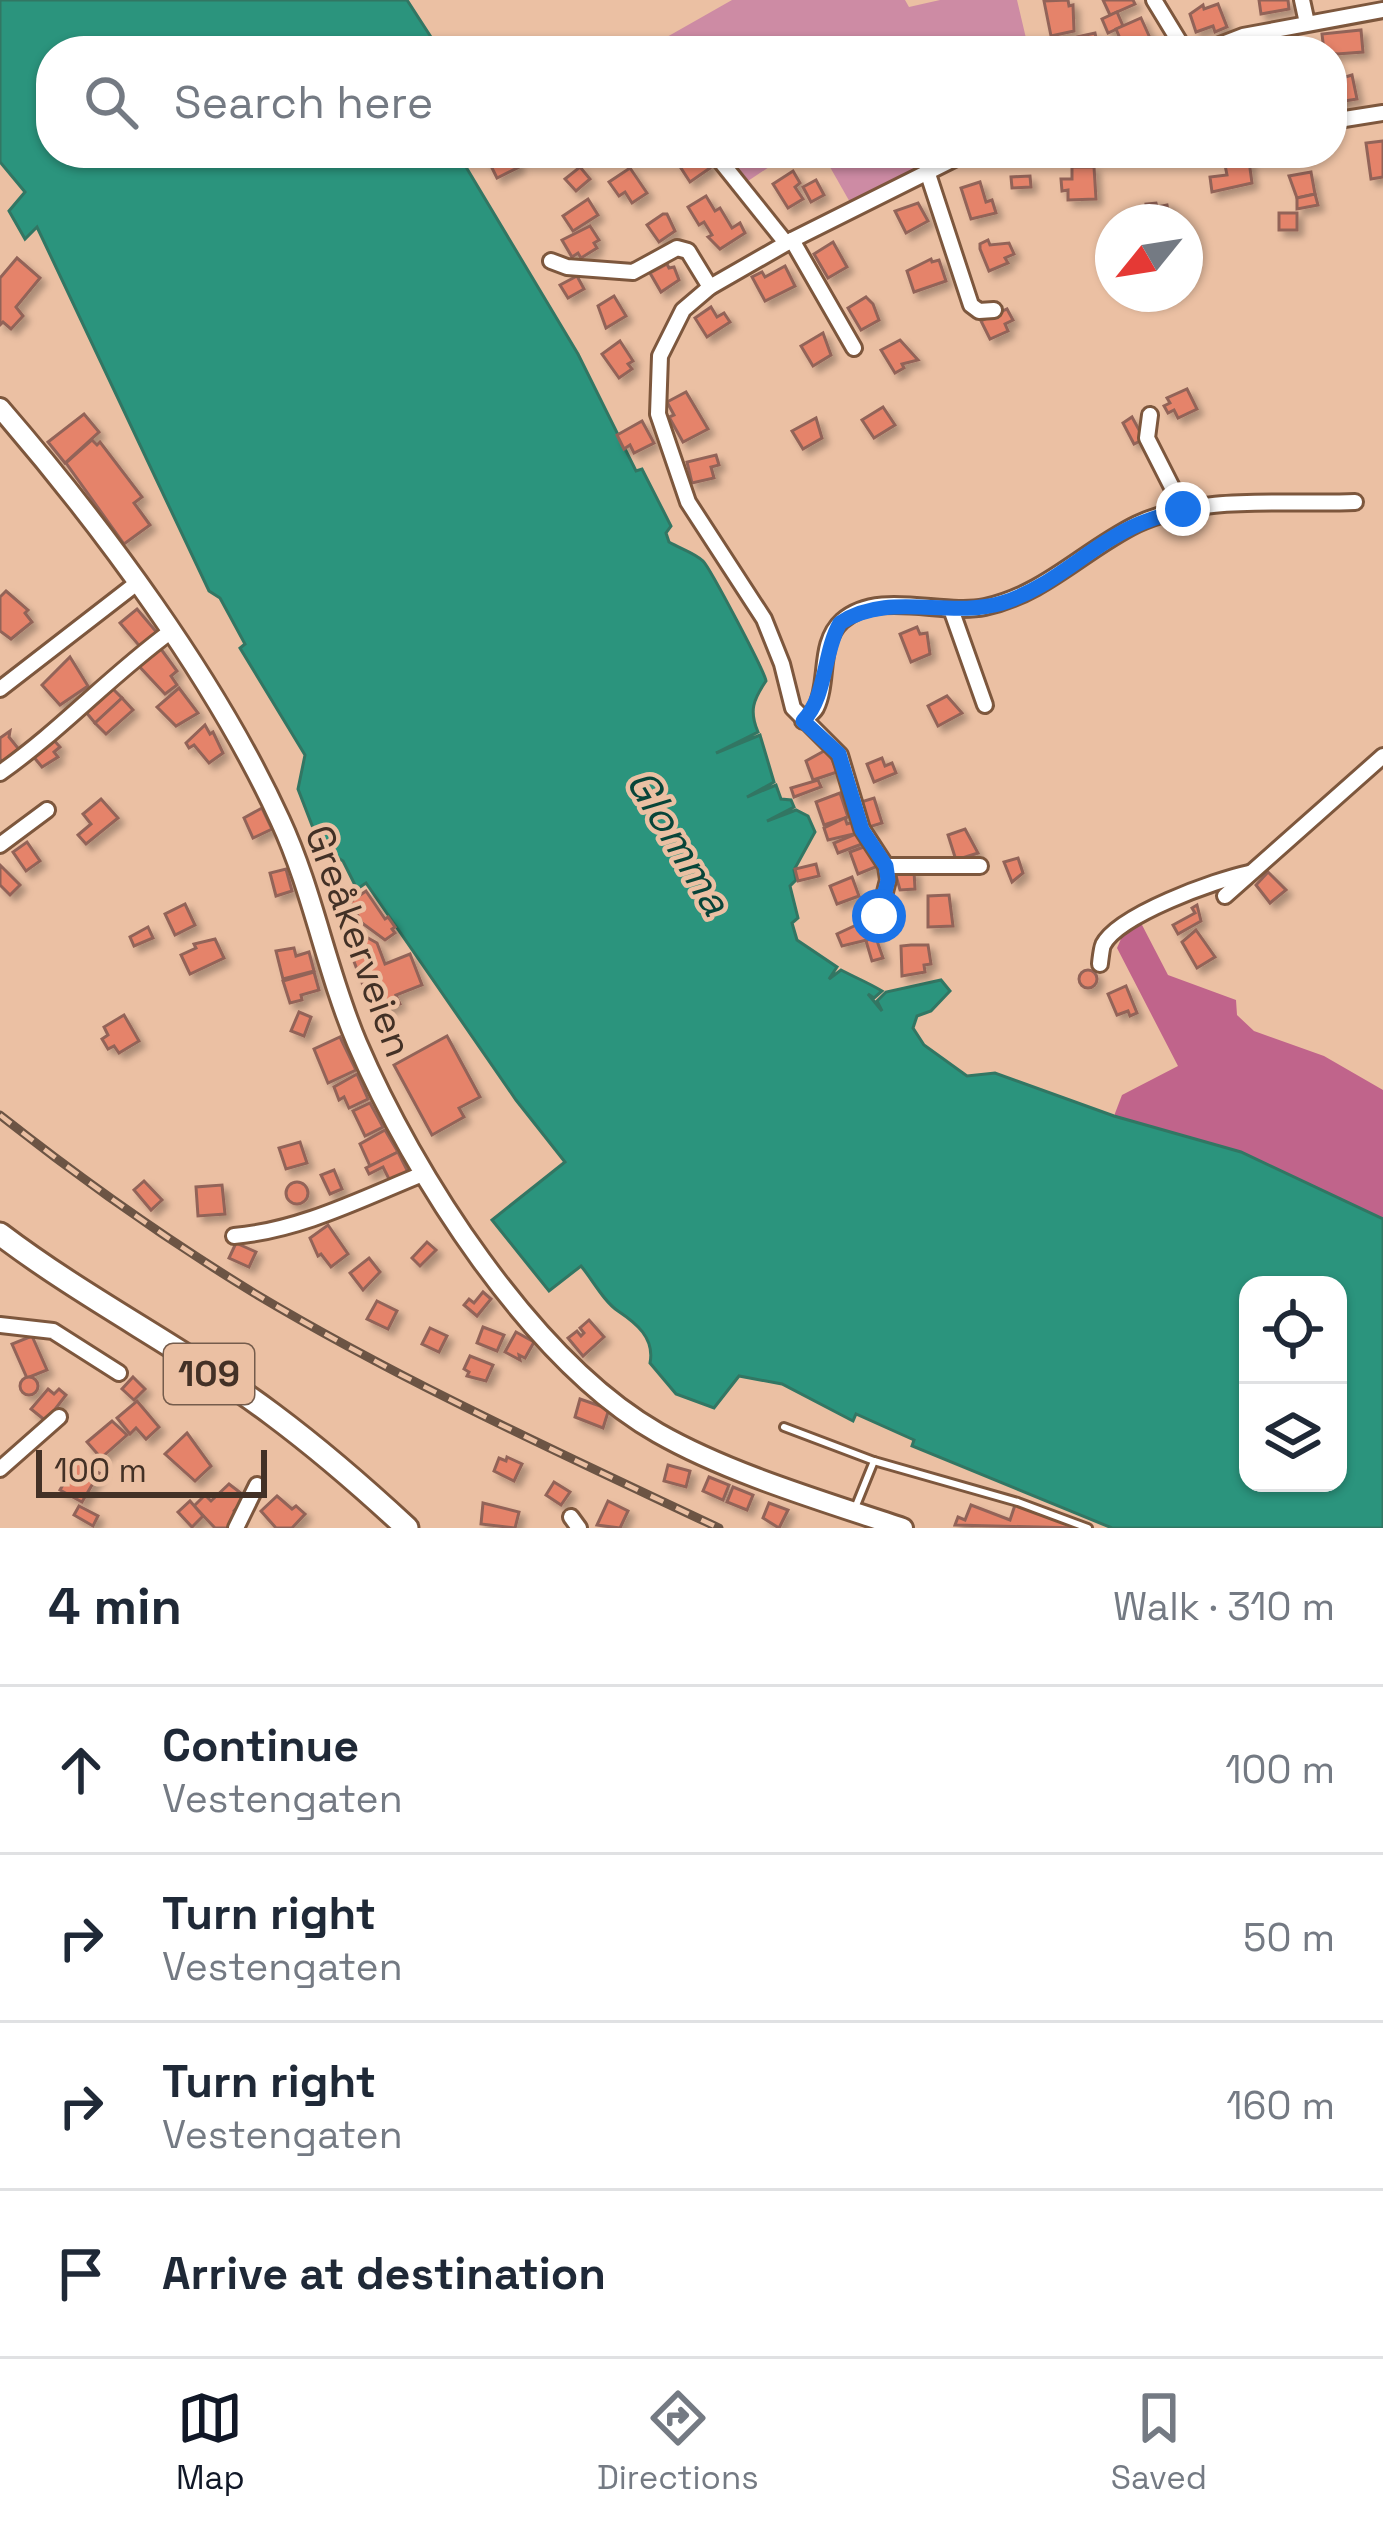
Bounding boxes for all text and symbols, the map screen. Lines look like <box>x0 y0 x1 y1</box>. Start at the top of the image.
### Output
search box <box>36 36 1347 168</box>
icon: search <box>78 69 144 135</box>
text: Search here <box>174 74 433 131</box>
north arrow <box>1095 204 1203 312</box>
route end <box>1156 482 1210 536</box>
water label: Glomma <box>615 760 743 925</box>
street label: Greåkerveien <box>294 819 424 1063</box>
route start <box>852 889 906 943</box>
map controls <box>1239 1276 1347 1492</box>
button: locate <box>1239 1276 1347 1384</box>
road number: 109 <box>164 1344 254 1404</box>
button: layers <box>1239 1384 1347 1492</box>
scale bar <box>36 1444 267 1497</box>
text: 100 m <box>54 1450 147 1492</box>
text: 4 min <box>48 1574 182 1639</box>
text: Walk · 310 m <box>1113 1582 1335 1631</box>
text: Continue <box>162 1717 359 1774</box>
icon: ahead <box>48 1737 114 1803</box>
text: 100 m <box>1225 1745 1335 1794</box>
text: Vestengaten <box>162 1774 403 1823</box>
text: Turn right <box>162 1885 376 1942</box>
icon: right <box>48 1905 114 1971</box>
text: 50 m <box>1243 1913 1335 1962</box>
text: Vestengaten <box>162 1942 403 1991</box>
text: Turn right <box>162 2053 376 2110</box>
icon: right <box>48 2073 114 2139</box>
text: 160 m <box>1226 2081 1335 2130</box>
text: Vestengaten <box>162 2110 403 2159</box>
icon: arrive <box>48 2241 114 2307</box>
text: Arrive at destination <box>162 2245 606 2302</box>
tab: Map <box>176 2385 245 2499</box>
tab: Directions <box>597 2385 759 2499</box>
tab: Saved <box>1111 2385 1207 2499</box>

